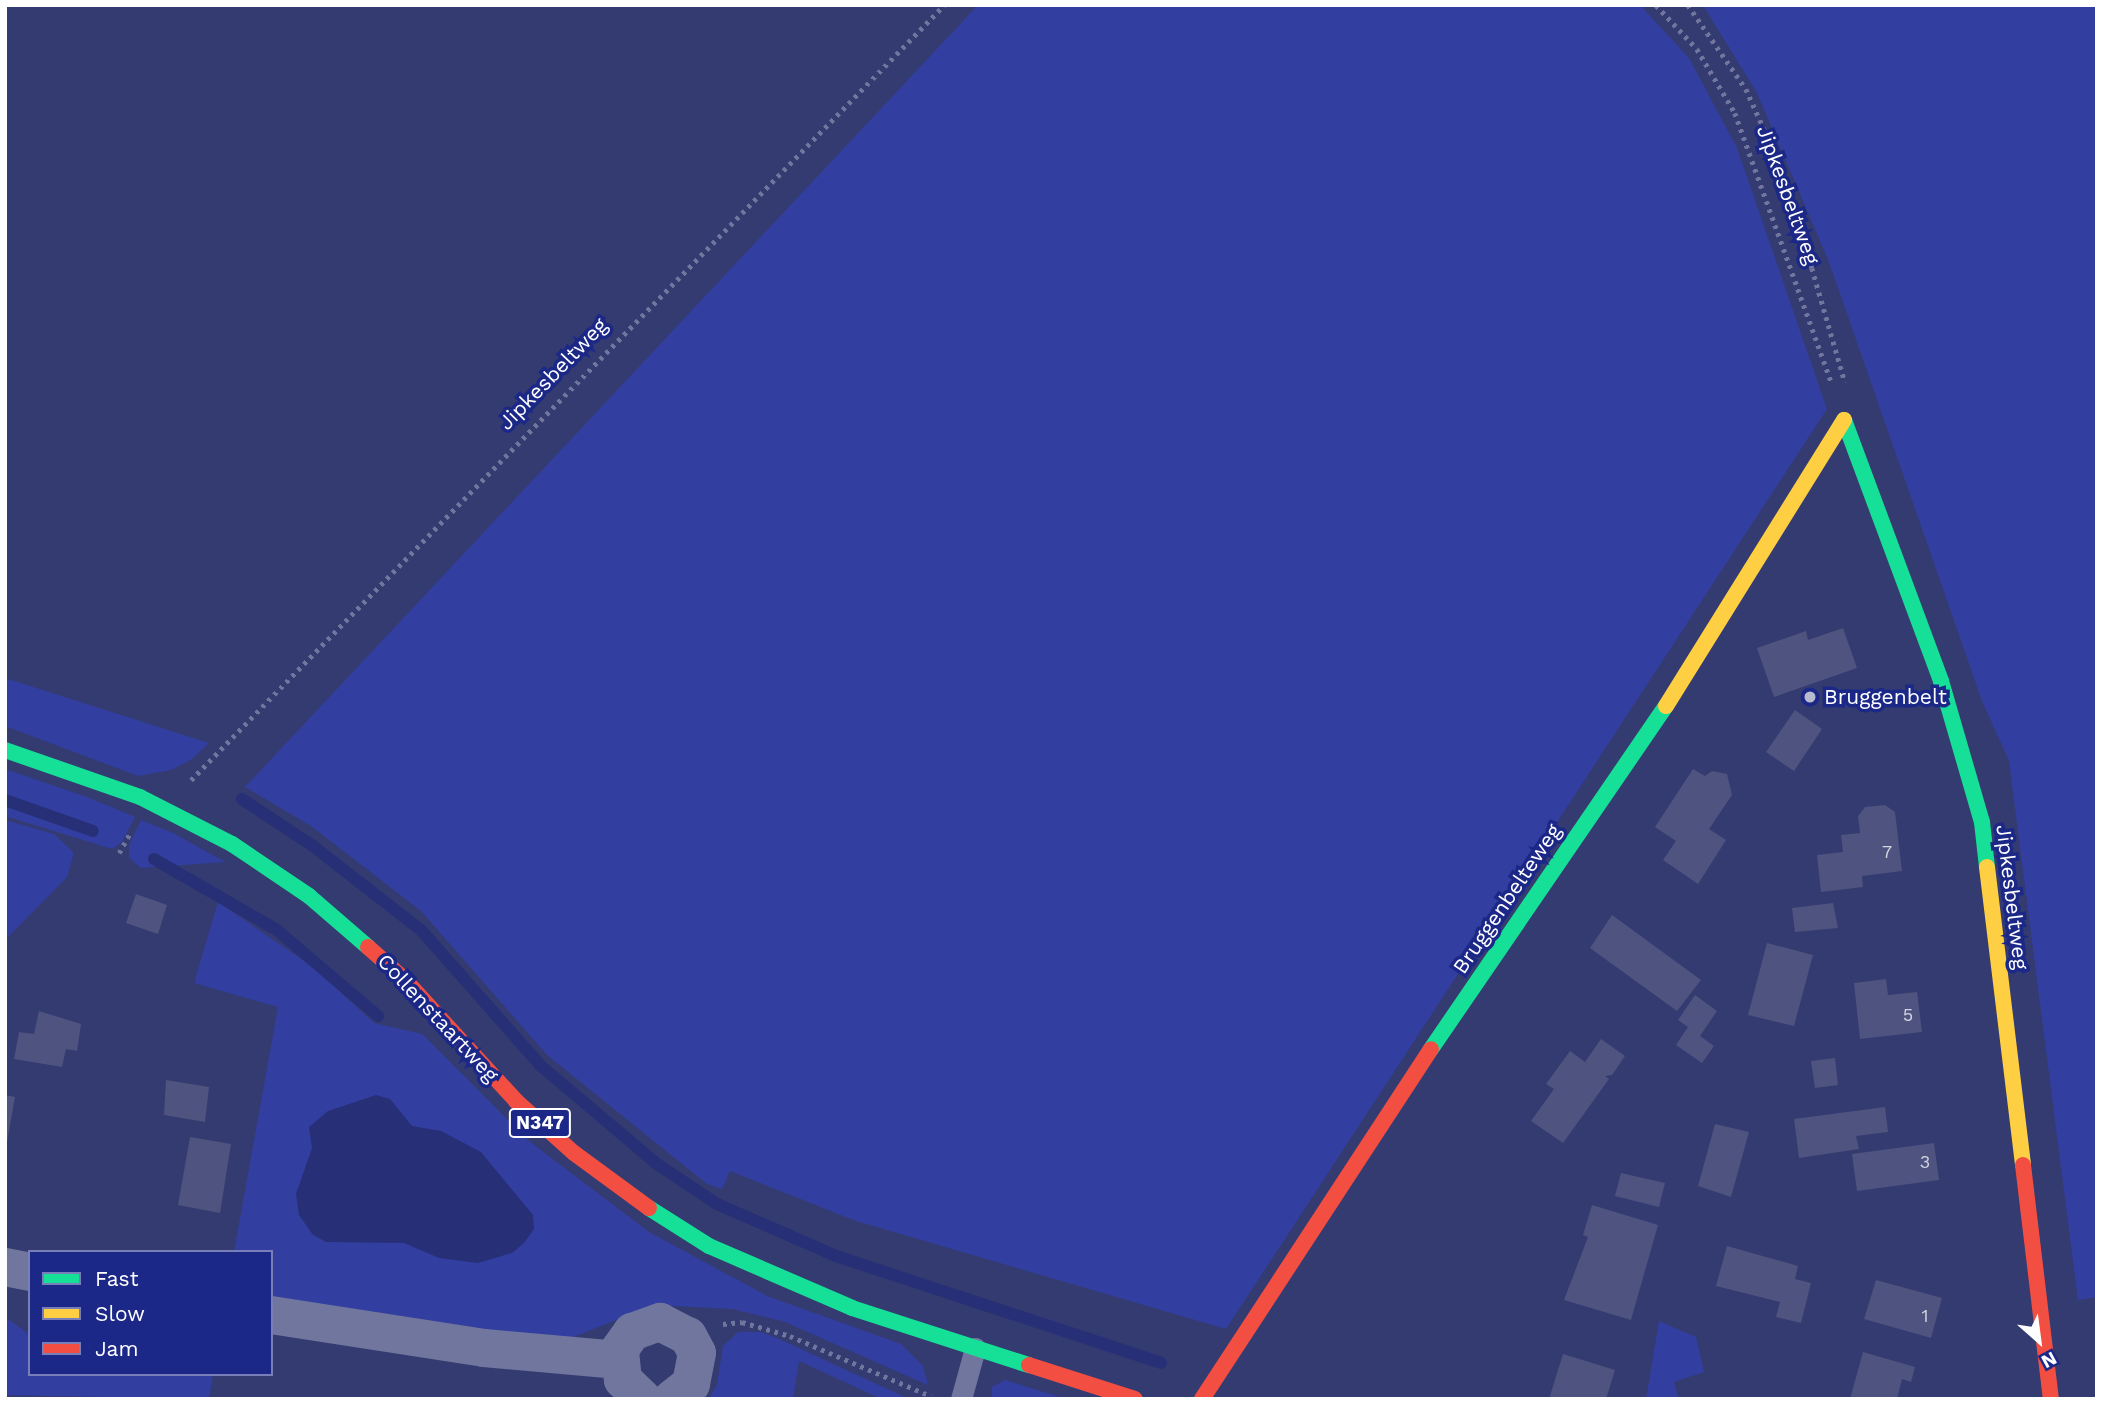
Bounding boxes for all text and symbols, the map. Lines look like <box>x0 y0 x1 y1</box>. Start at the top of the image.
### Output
street label: Jipkesbeltweg <box>1751 122 1825 268</box>
street label: Jipkesbeltweg <box>493 313 613 435</box>
place label: Bruggenbelt <box>1824 684 1947 710</box>
marker: Bruggenbelt <box>1802 689 1818 705</box>
street label: Bruggenbelteweg <box>1448 819 1566 979</box>
street label: Jipkesbeltweg <box>1991 823 2033 971</box>
house number: 7 <box>1882 841 1892 863</box>
street label: Collenstaartweg <box>372 949 504 1087</box>
house number: 5 <box>1903 1004 1913 1026</box>
road number: N347 <box>508 1107 572 1138</box>
house number: 3 <box>1920 1151 1930 1173</box>
legend <box>28 1250 273 1376</box>
text: Fast <box>95 1266 139 1291</box>
text: Slow <box>95 1301 145 1326</box>
house number: 1 <box>1921 1305 1929 1327</box>
north arrow <box>2004 1306 2074 1376</box>
text: Jam <box>95 1336 138 1361</box>
text: N <box>2037 1347 2061 1373</box>

